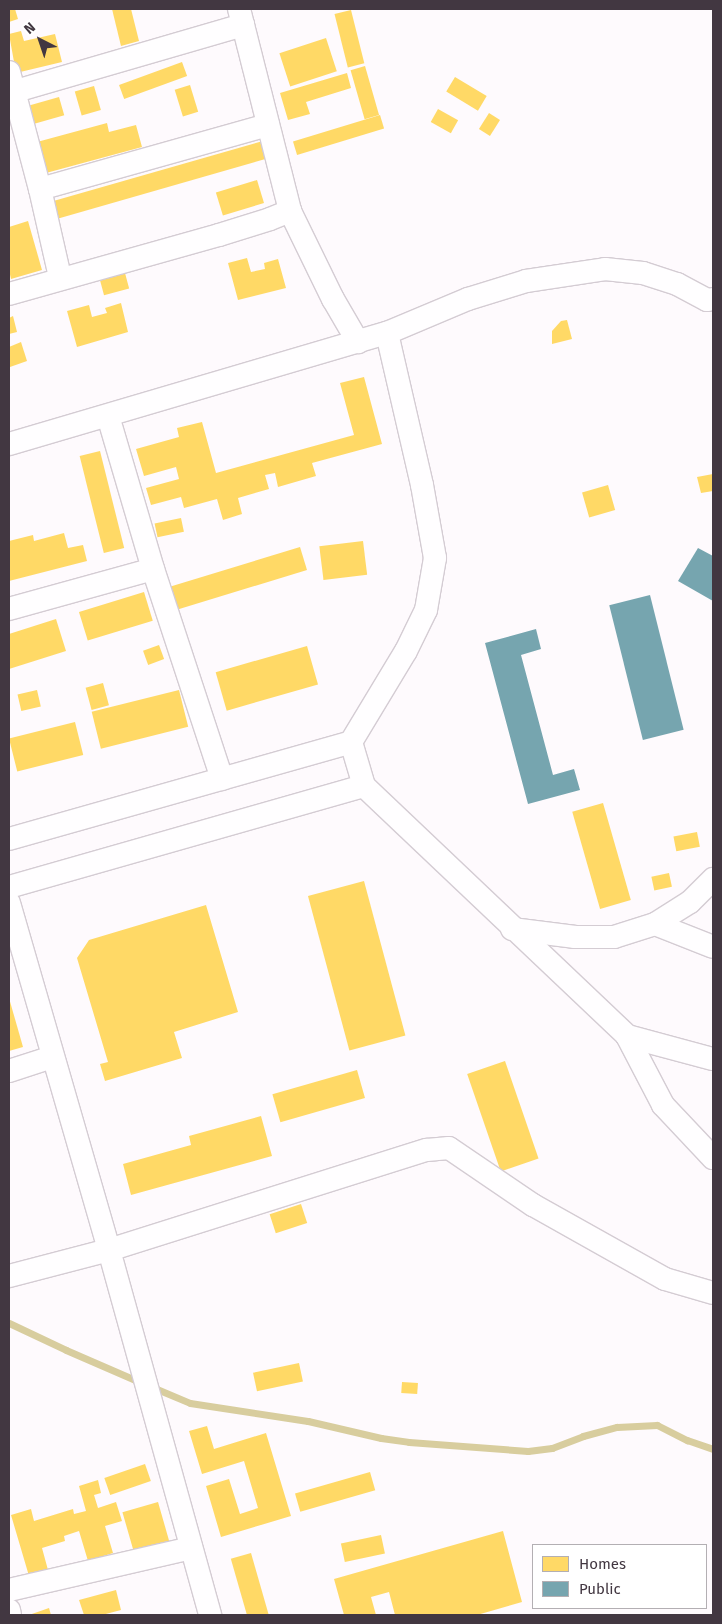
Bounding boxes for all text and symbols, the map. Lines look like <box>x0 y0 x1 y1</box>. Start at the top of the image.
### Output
north arrow <box>15 15 65 65</box>
text: N <box>21 19 39 38</box>
legend <box>532 1544 707 1609</box>
text: Homes <box>579 1555 626 1573</box>
text: Public <box>579 1580 621 1598</box>

